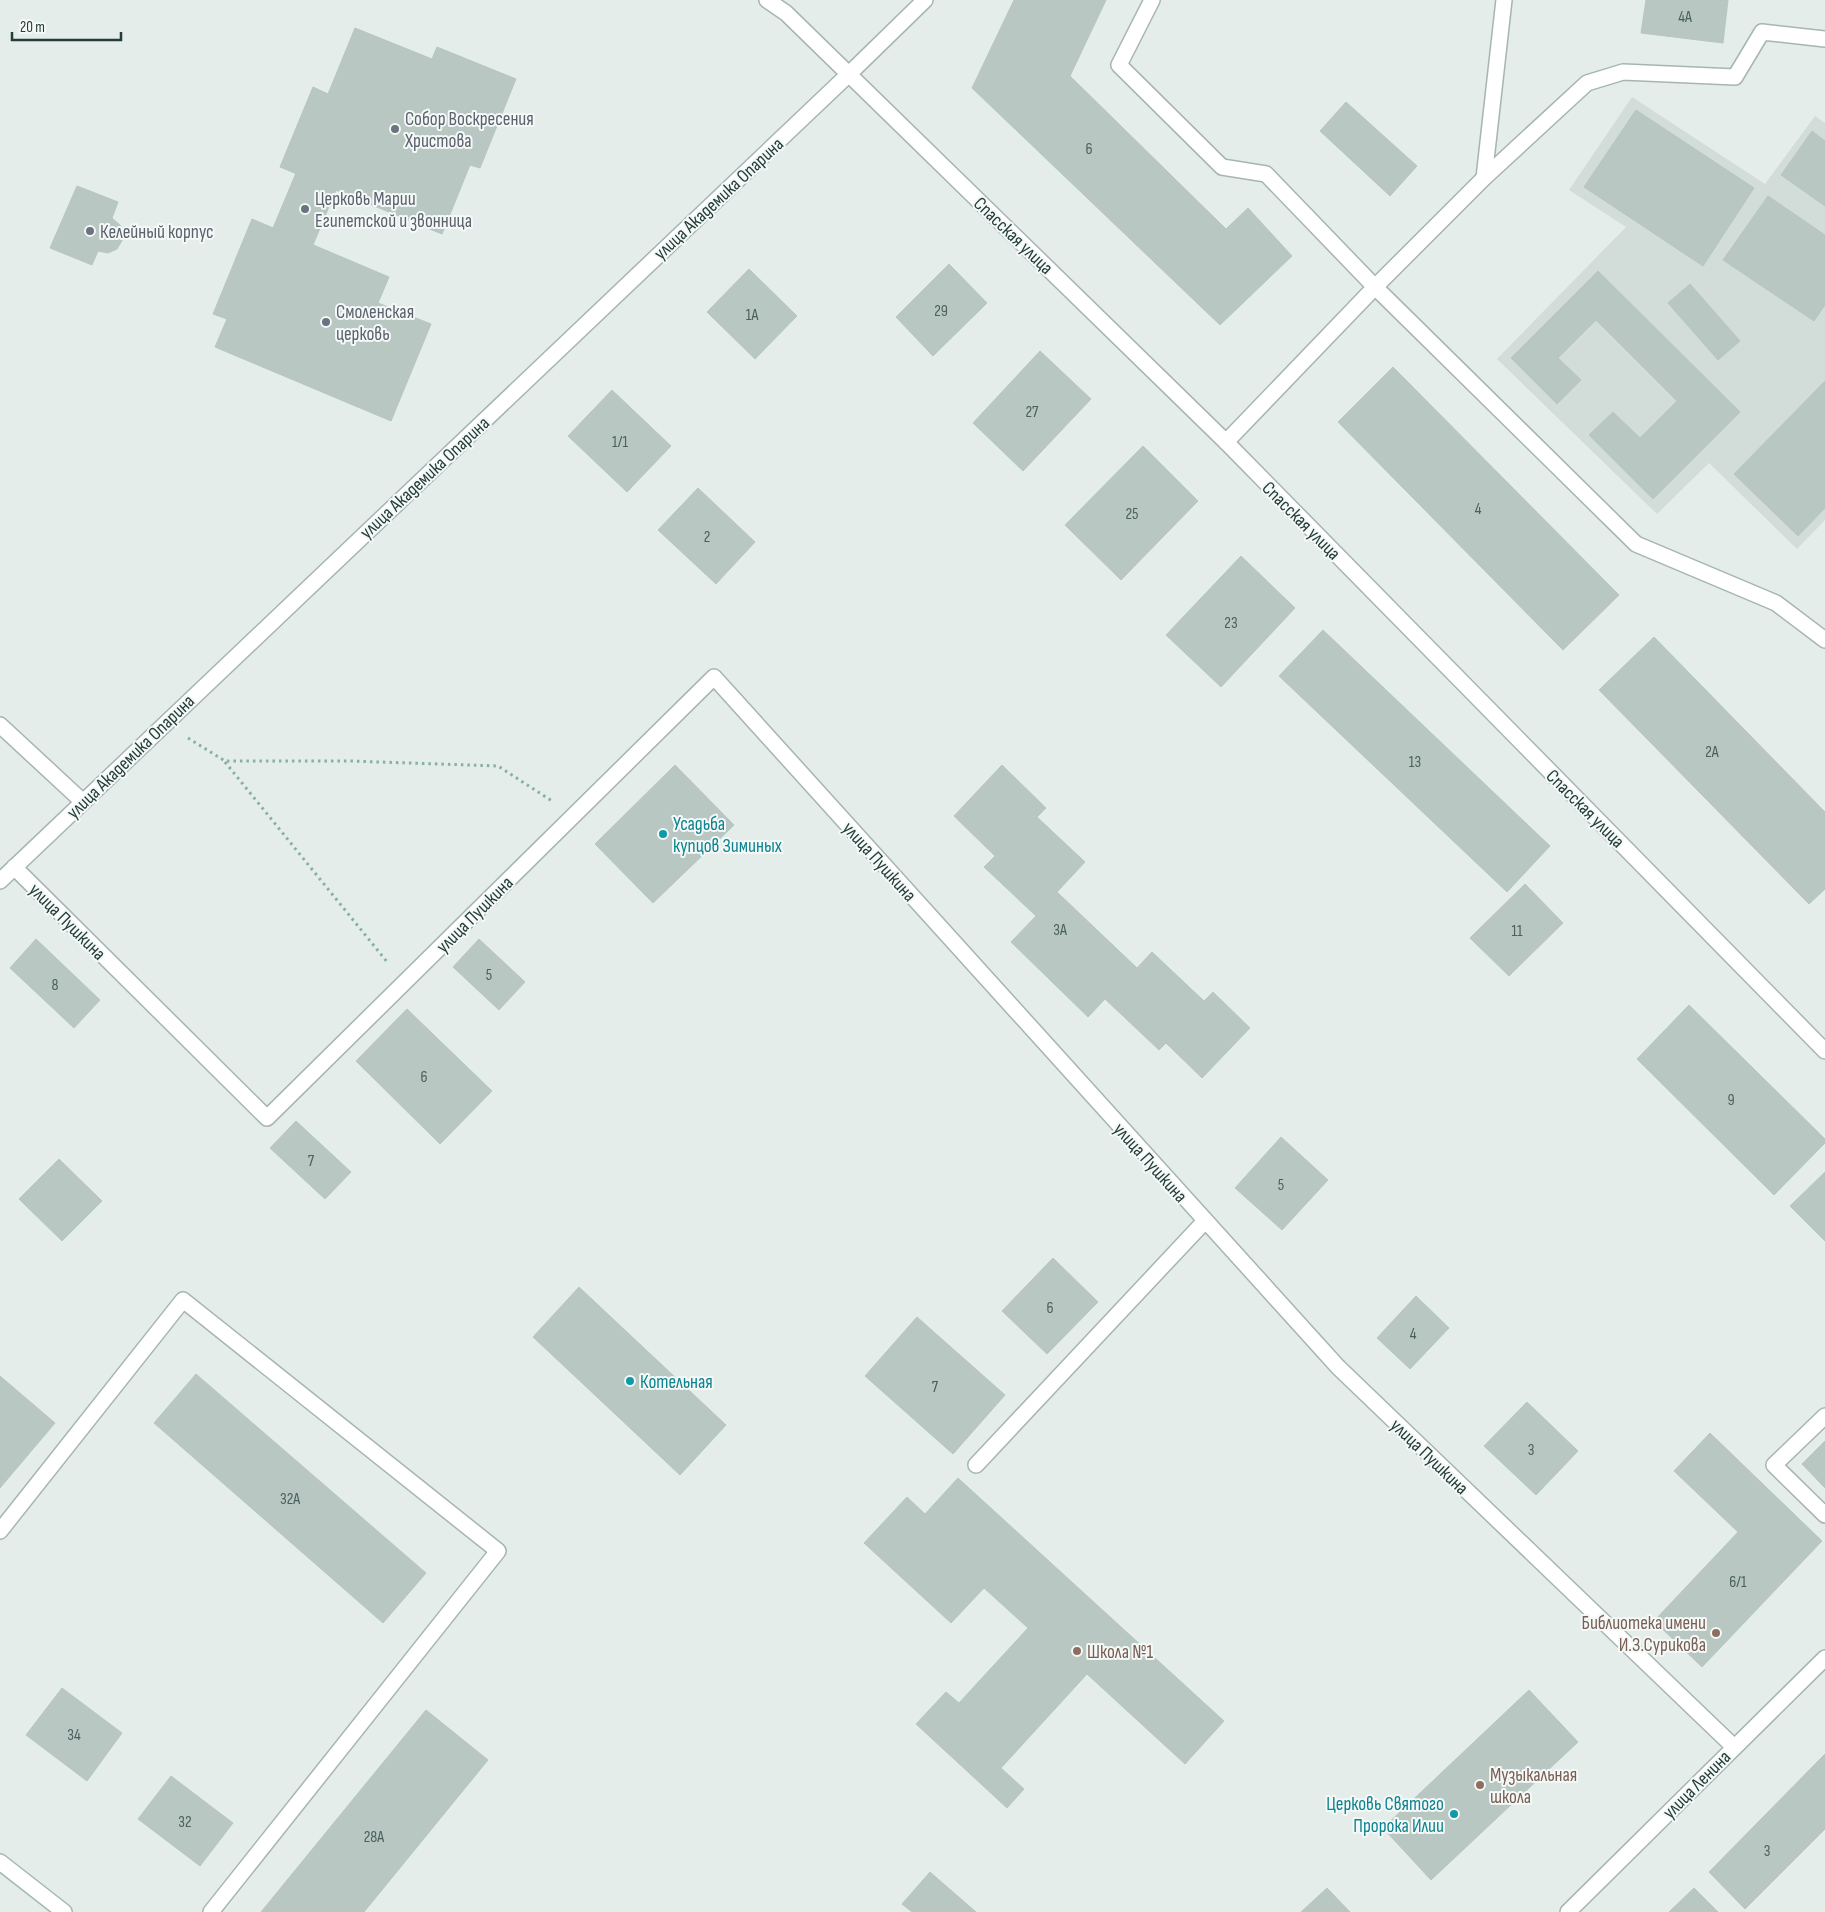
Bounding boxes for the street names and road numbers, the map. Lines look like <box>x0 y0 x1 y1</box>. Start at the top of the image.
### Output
street label: улица Академика Опарина <box>649 133 789 265</box>
street label: Спасская улица <box>968 192 1058 280</box>
street label: улица Академика Опарина <box>355 412 495 544</box>
street label: Спасская улица <box>1257 477 1345 565</box>
street label: улица Академика Опарина <box>62 690 200 824</box>
street label: Спасская улица <box>1541 765 1629 853</box>
street label: улица Пушкина <box>837 817 921 907</box>
street label: улица Пушкина <box>432 872 518 958</box>
street label: улица Пушкина <box>24 879 110 965</box>
street label: улица Пушкина <box>1108 1118 1192 1208</box>
street label: улица Пушкина <box>1385 1414 1473 1500</box>
street label: улица Ленина <box>1658 1746 1736 1824</box>

